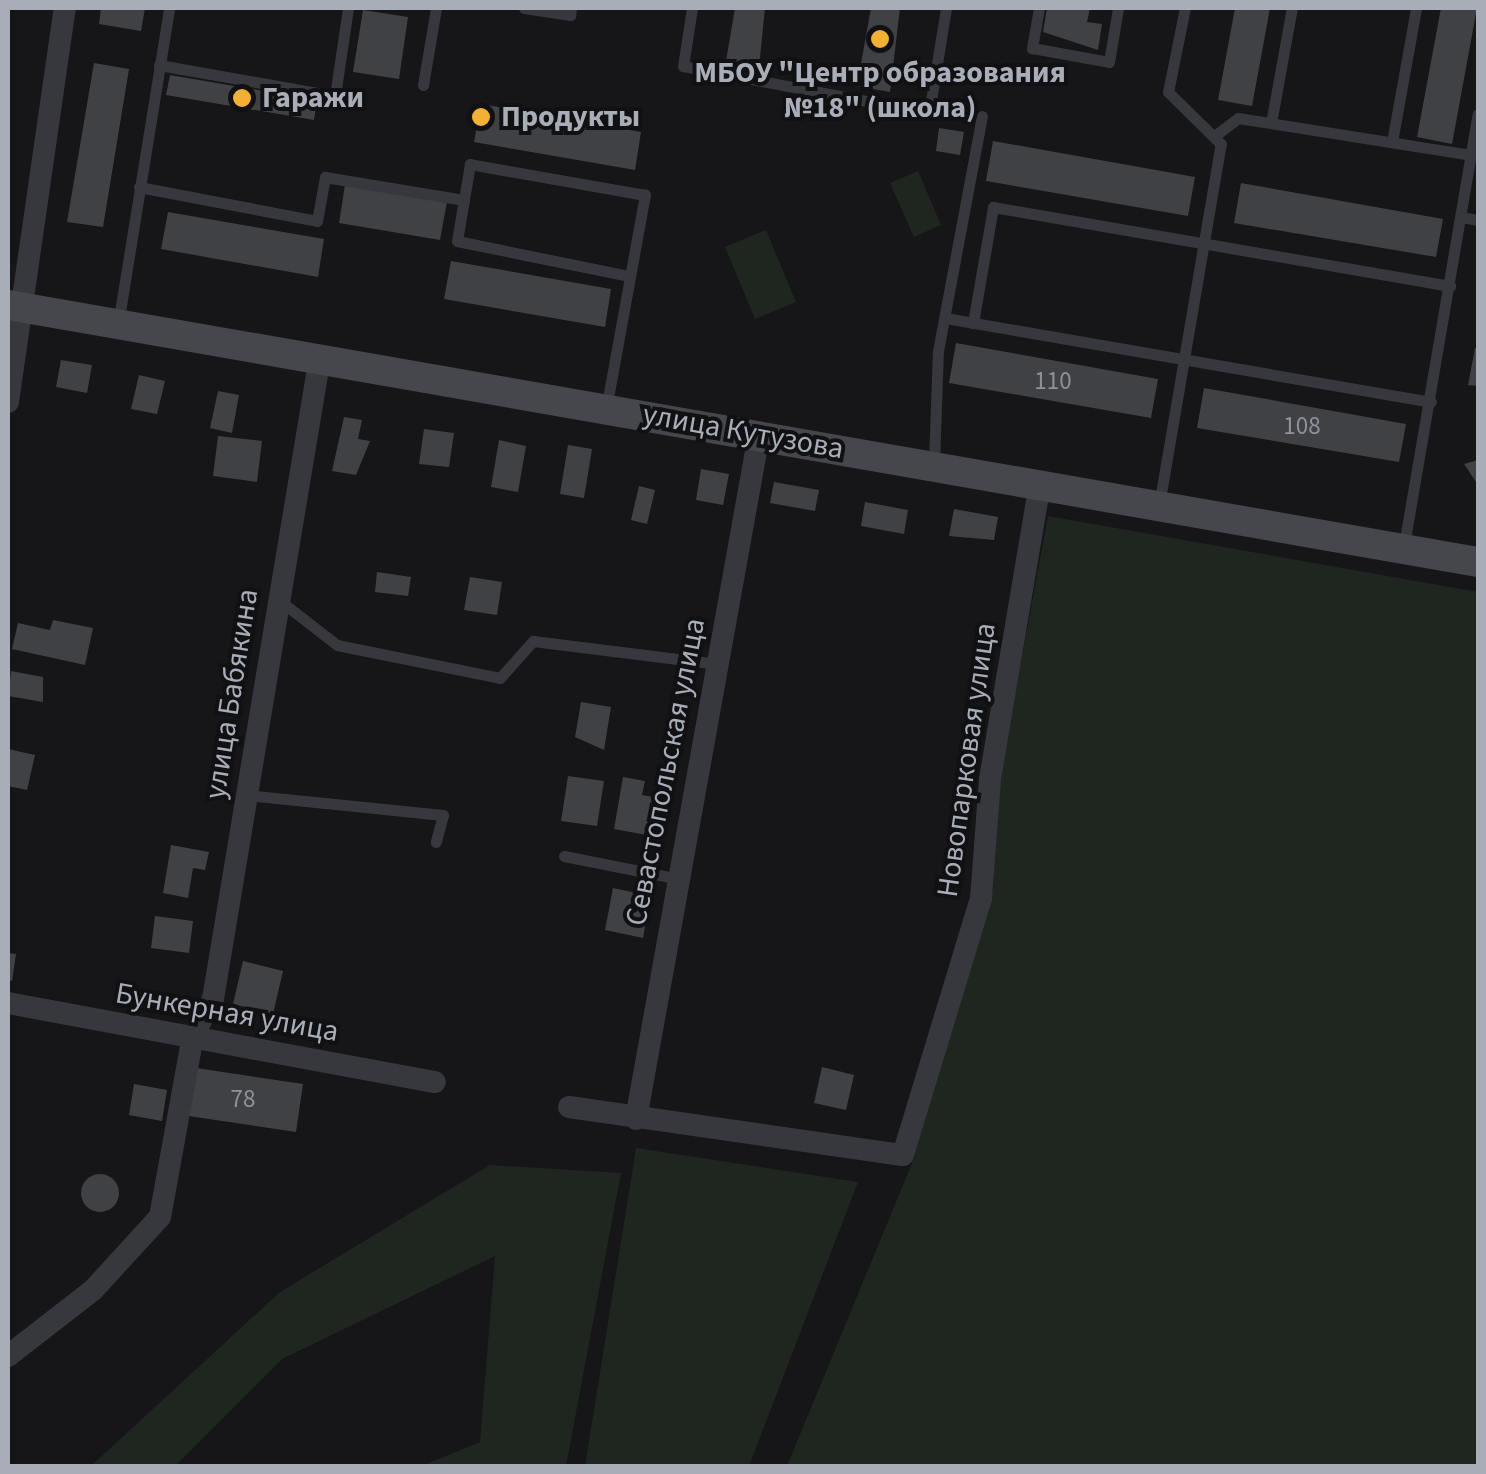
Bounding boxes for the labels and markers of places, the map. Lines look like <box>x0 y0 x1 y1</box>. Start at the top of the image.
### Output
marker: МБОУ "Центр образования №18" (школа) <box>869 28 891 50</box>
place label: МБОУ "Центр образования №18" (школа) <box>694 55 1066 126</box>
place label: Гаражи <box>262 80 364 116</box>
marker: Гаражи <box>231 87 253 109</box>
place label: Продукты <box>501 99 640 135</box>
marker: Продукты <box>470 106 492 128</box>

